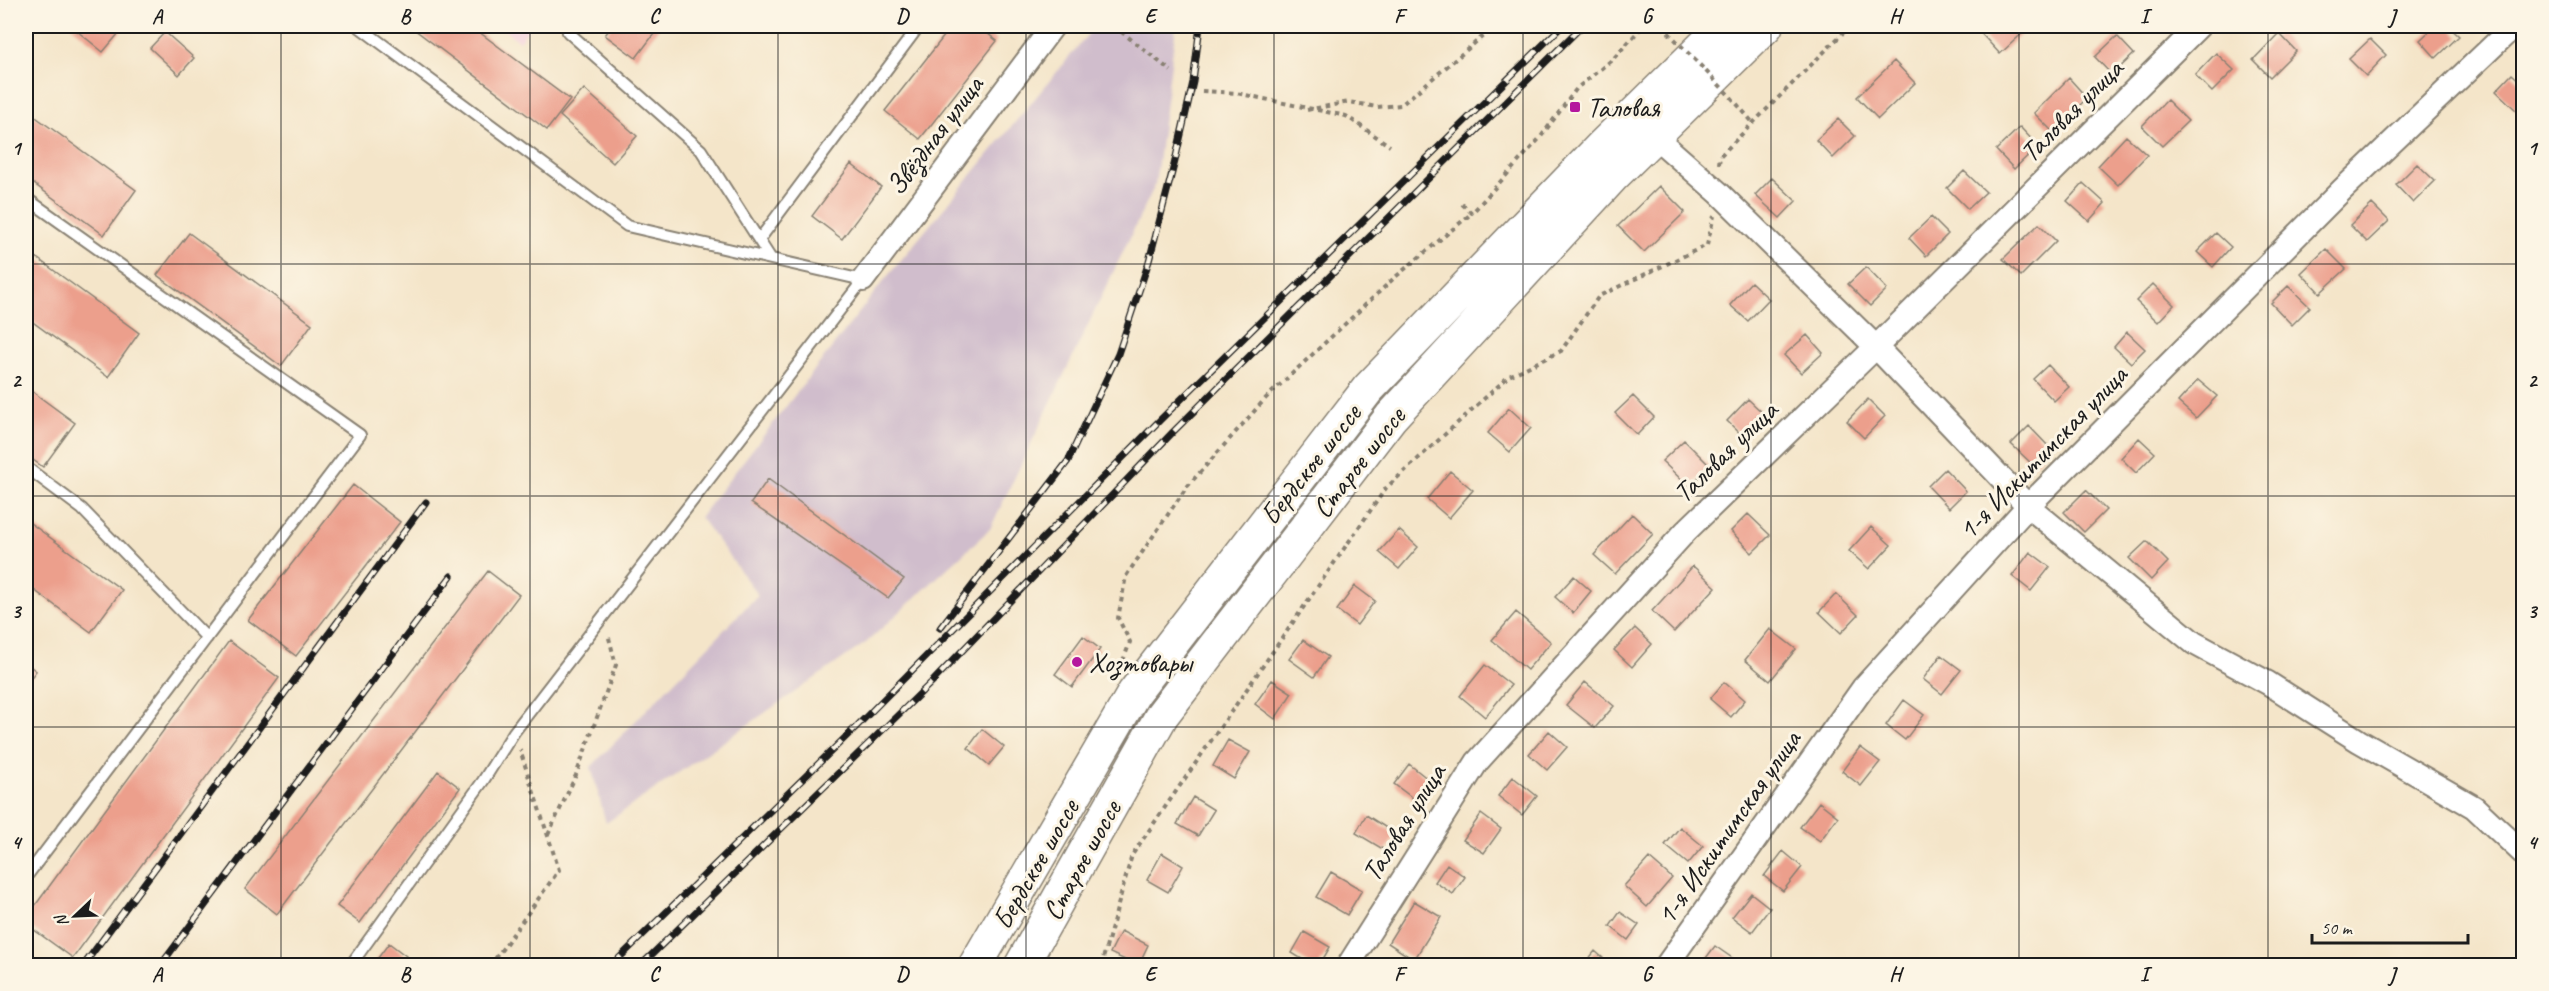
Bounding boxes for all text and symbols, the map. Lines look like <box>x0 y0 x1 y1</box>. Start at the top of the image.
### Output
text: A <box>152 4 164 29</box>
text: B <box>400 4 412 29</box>
text: C <box>649 4 661 29</box>
text: D <box>896 4 910 29</box>
text: E <box>1145 4 1159 29</box>
text: F <box>1394 4 1408 29</box>
text: G <box>1642 4 1655 29</box>
text: H <box>1889 4 1904 29</box>
text: I <box>2140 4 2153 29</box>
text: J <box>2387 4 2399 29</box>
street label: Таловая улица <box>2012 50 2132 169</box>
street label: Звёздная улица <box>878 67 992 203</box>
place label: Таловая <box>1587 90 1660 125</box>
marker: Таловая <box>1568 100 1582 114</box>
text: 1 <box>12 136 23 161</box>
text: 1 <box>2528 136 2539 161</box>
street label: 1-я Искитимская улица <box>1950 357 2136 547</box>
text: 2 <box>12 368 23 393</box>
text: 2 <box>2528 368 2539 393</box>
street label: Таловая улица <box>1666 392 1786 510</box>
street label: Бердское шоссе <box>1252 395 1370 532</box>
street label: Старое шоссе <box>1304 398 1414 525</box>
text: 3 <box>12 599 23 624</box>
text: 3 <box>2528 599 2539 624</box>
place label: Хозтовары <box>1089 645 1194 681</box>
marker: Хозтовары <box>1070 655 1084 669</box>
street label: 1-я Искитимская улица <box>1648 722 1809 931</box>
street label: Таловая улица <box>1354 756 1454 887</box>
street label: Бердское шоссе <box>984 792 1087 935</box>
street label: Старое шоссе <box>1034 793 1129 926</box>
text: 4 <box>12 830 24 855</box>
text: 4 <box>2528 830 2540 855</box>
north arrow <box>45 886 105 946</box>
scale bar <box>2312 907 2468 945</box>
text: N <box>50 910 73 930</box>
text: 50 m <box>2321 917 2354 939</box>
text: A <box>152 962 164 987</box>
text: B <box>400 962 412 987</box>
text: C <box>649 962 661 987</box>
text: D <box>896 962 910 987</box>
text: E <box>1145 962 1159 987</box>
text: F <box>1394 962 1408 987</box>
text: G <box>1642 962 1655 987</box>
text: H <box>1889 962 1904 987</box>
text: I <box>2140 962 2153 987</box>
text: J <box>2387 962 2399 987</box>

